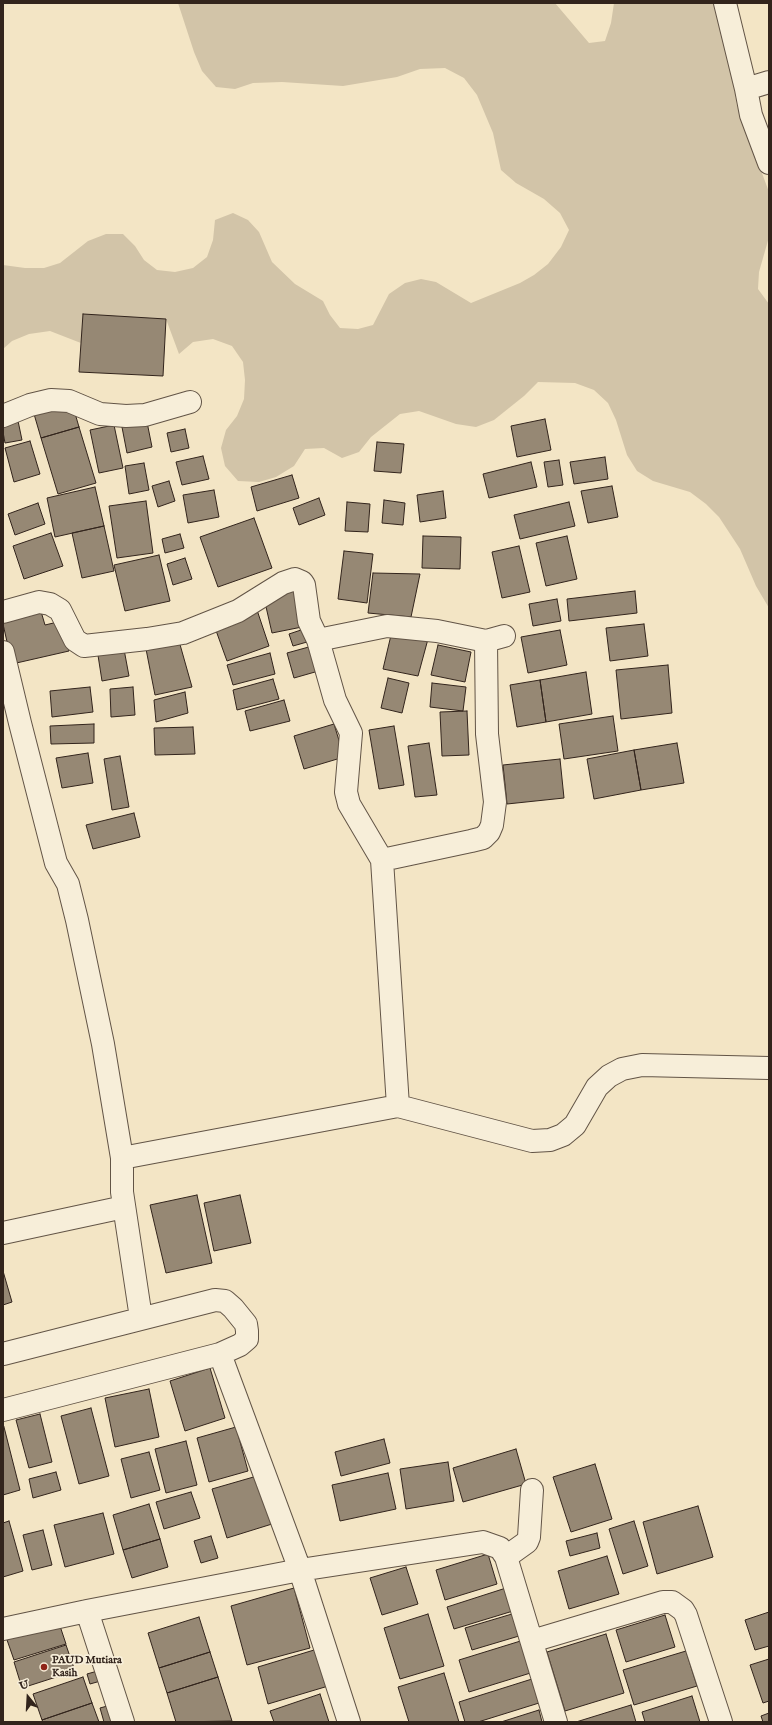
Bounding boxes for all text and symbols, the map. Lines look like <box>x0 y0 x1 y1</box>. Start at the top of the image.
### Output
place label: PAUD Mutiara Kasih <box>52 1654 122 1680</box>
marker: PAUD Mutiara Kasih <box>39 1662 49 1672</box>
north arrow <box>8 1677 48 1717</box>
text: U <box>18 1677 31 1694</box>

